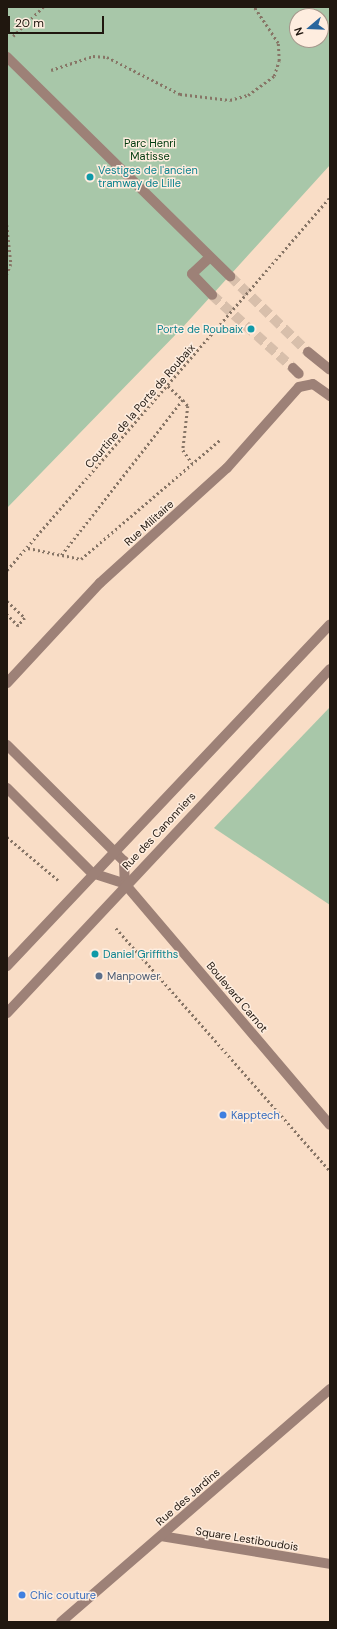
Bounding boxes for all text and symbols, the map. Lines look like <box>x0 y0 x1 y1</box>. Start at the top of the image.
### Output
scale bar <box>10 8 106 34</box>
north arrow <box>289 8 329 48</box>
text: 20 m <box>15 15 44 31</box>
text: N <box>291 26 307 38</box>
park label: Parc Henri Matisse <box>124 137 176 163</box>
place label: Vestiges de l'ancien tramway de Lille <box>98 164 198 190</box>
marker: Vestiges de l'ancien tramway de Lille <box>85 172 95 182</box>
place label: Porte de Roubaix <box>157 322 243 336</box>
marker: Porte de Roubaix <box>246 324 256 334</box>
street label: Courtine de la Porte de Roubaix <box>82 341 198 471</box>
street label: Rue Militaire <box>122 497 176 549</box>
street label: Rue des Canonniers <box>120 789 198 873</box>
place label: Daniel Griffiths <box>103 947 178 961</box>
marker: Daniel Griffiths <box>90 949 100 959</box>
street label: Boulevard Carnot <box>204 959 270 1035</box>
place label: Manpower <box>107 969 160 983</box>
marker: Manpower <box>94 971 104 981</box>
place label: Kapptech <box>231 1108 280 1122</box>
marker: Kapptech <box>218 1110 228 1120</box>
street label: Rue des Jardins <box>153 1466 223 1528</box>
street label: Square Lestiboudois <box>195 1524 299 1554</box>
place label: Chic couture <box>30 1588 96 1602</box>
marker: Chic couture <box>17 1590 27 1600</box>

